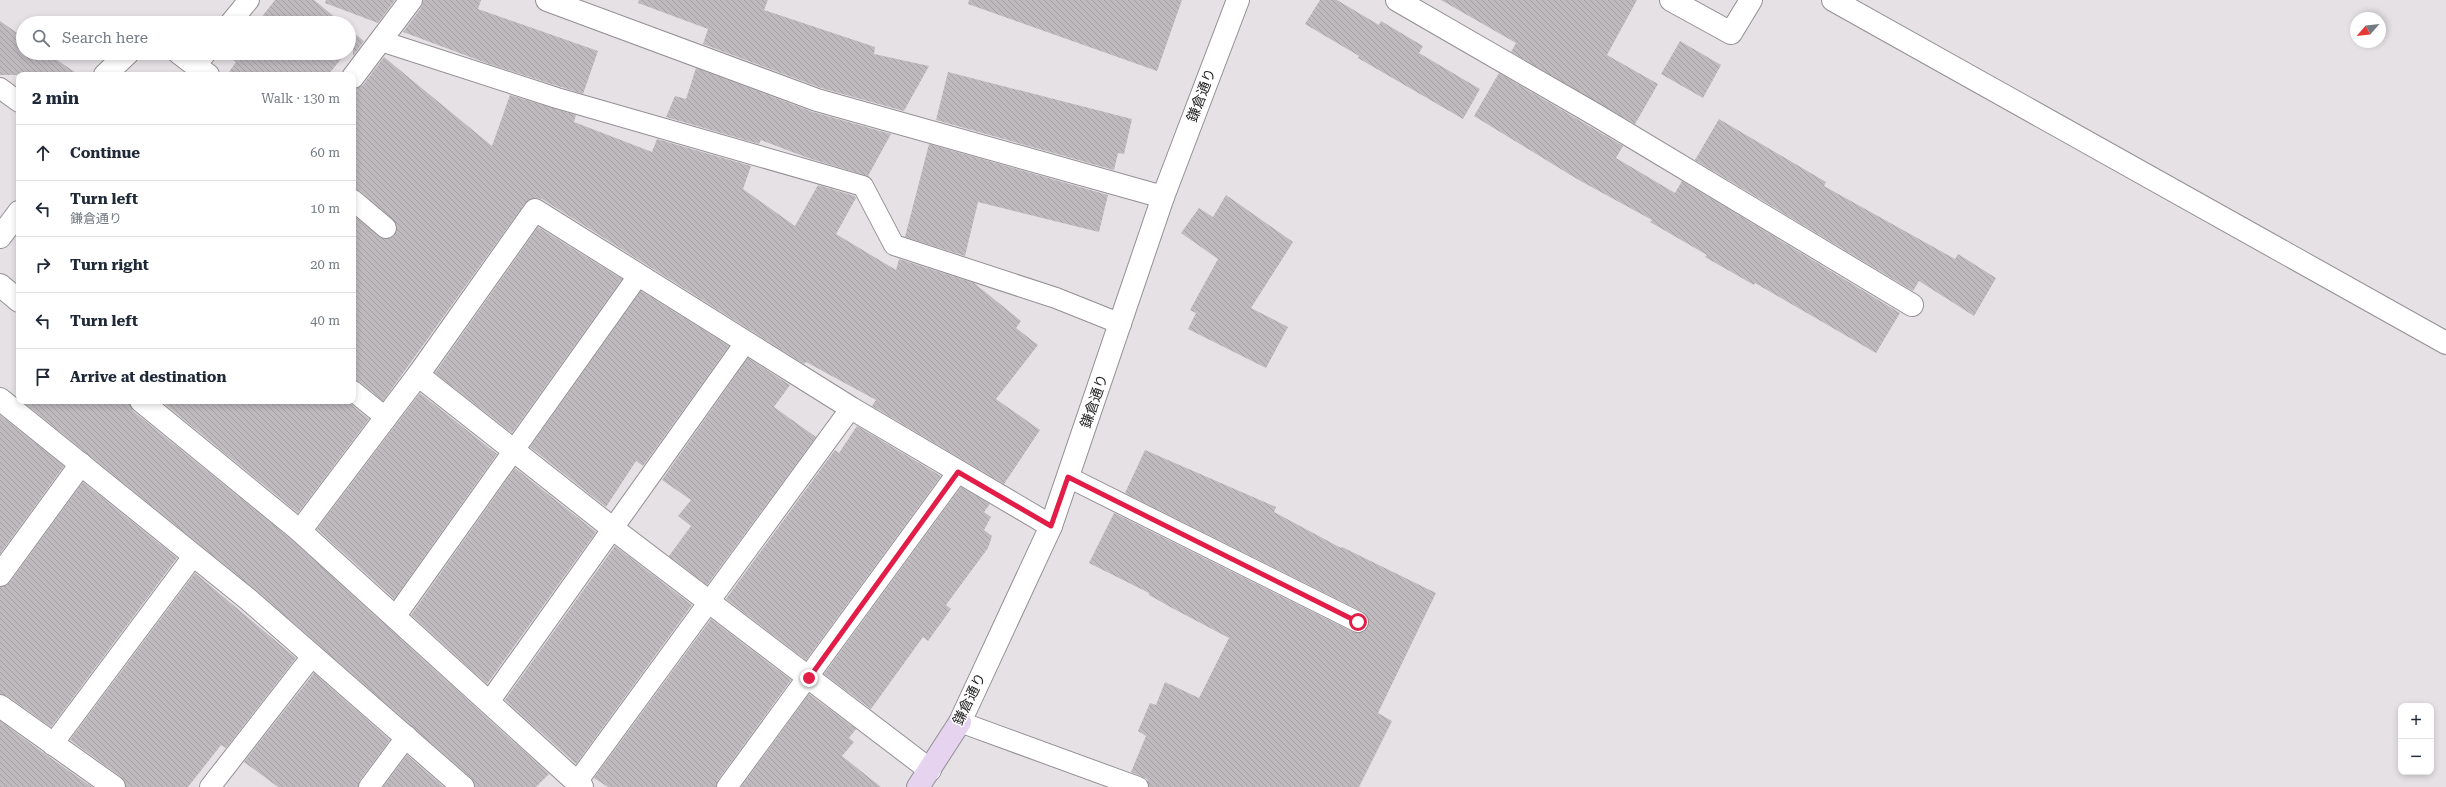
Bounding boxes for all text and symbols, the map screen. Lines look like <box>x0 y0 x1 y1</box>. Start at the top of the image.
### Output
north arrow <box>2350 12 2386 48</box>
search box <box>16 16 356 60</box>
icon: search <box>30 27 52 49</box>
text: Search here <box>62 29 148 47</box>
street label: 鎌倉通り <box>1183 66 1219 124</box>
text: 2 min <box>32 88 79 108</box>
text: Walk · 130 m <box>261 91 340 106</box>
icon: ahead <box>32 142 54 164</box>
text: Continue <box>70 144 140 162</box>
text: 60 m <box>310 145 340 160</box>
text: Turn left <box>70 190 138 208</box>
icon: left <box>32 198 54 220</box>
text: 10 m <box>310 201 340 216</box>
text: 鎌倉通り <box>70 211 122 226</box>
icon: right <box>32 254 54 276</box>
text: Turn right <box>70 256 149 274</box>
text: 20 m <box>310 257 340 272</box>
icon: left <box>32 310 54 332</box>
text: Turn left <box>70 312 138 330</box>
text: 40 m <box>310 313 340 328</box>
icon: arrive <box>32 366 54 388</box>
text: Arrive at destination <box>70 368 226 386</box>
street label: 鎌倉通り <box>1077 372 1111 430</box>
route start <box>1349 613 1367 631</box>
route end <box>800 669 818 687</box>
street label: 鎌倉通り <box>950 670 988 728</box>
map controls <box>2398 703 2434 775</box>
button: + <box>2398 703 2434 739</box>
button: − <box>2398 739 2434 775</box>

